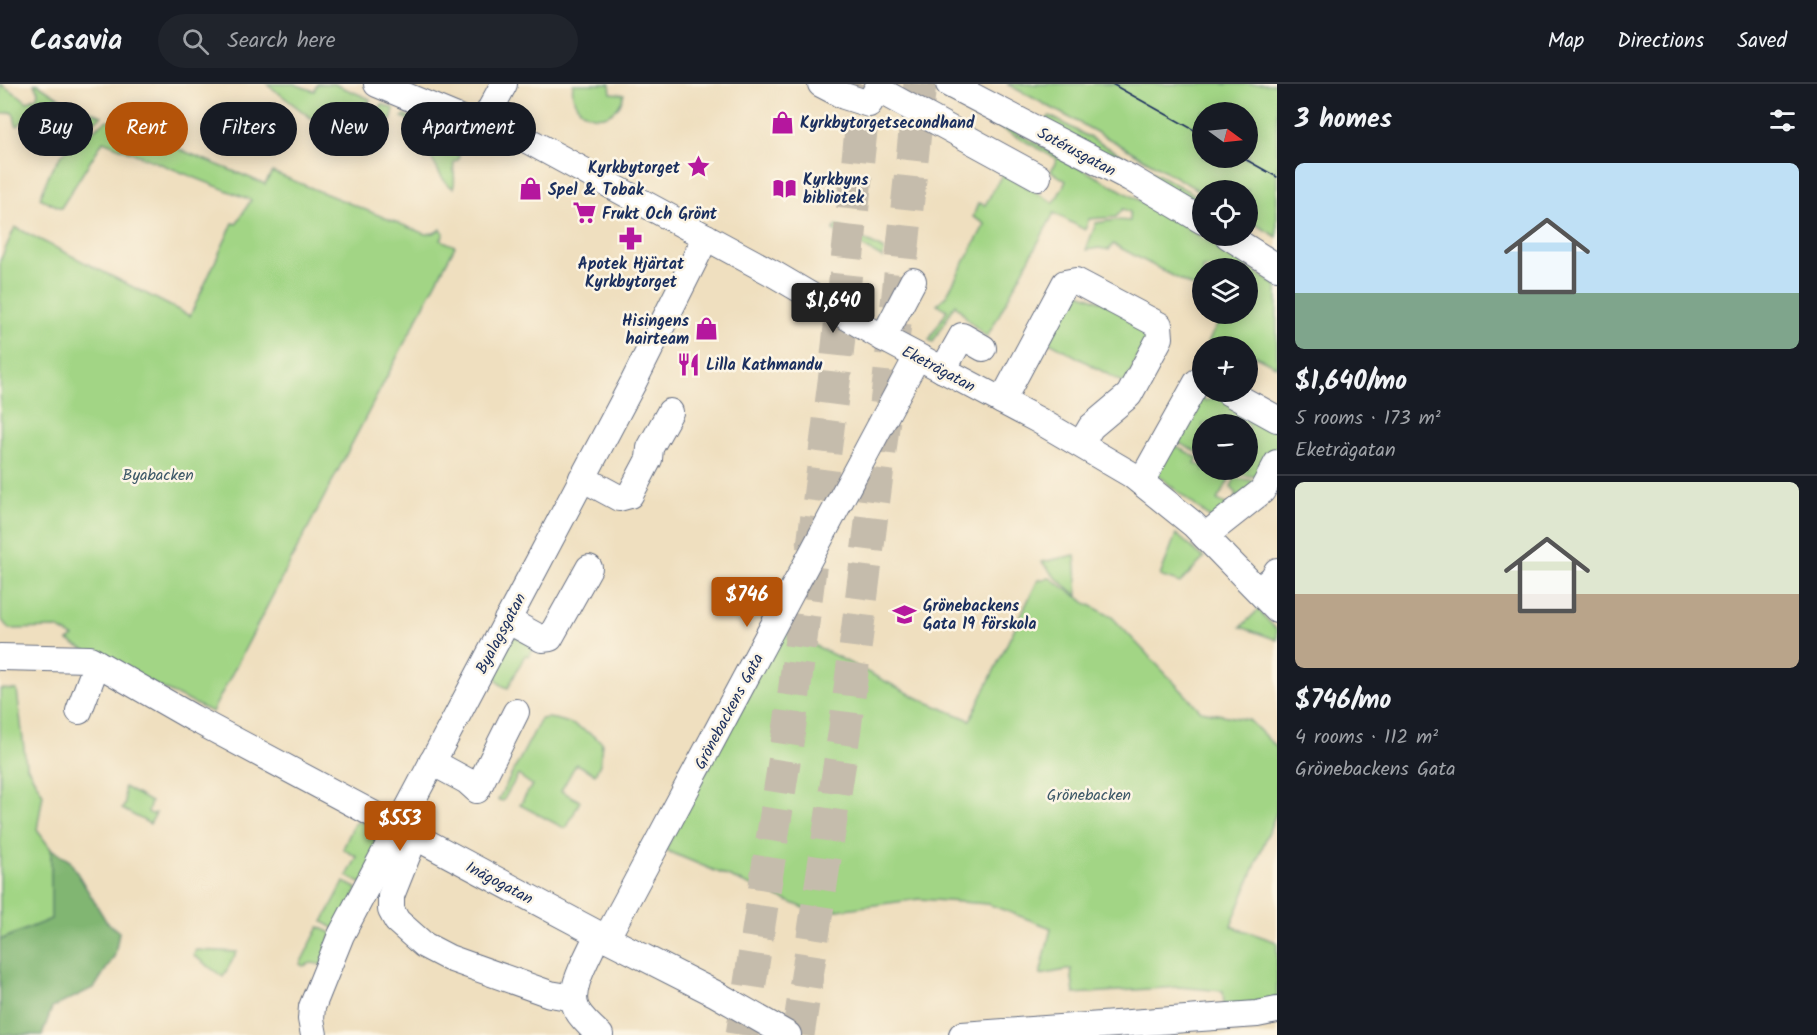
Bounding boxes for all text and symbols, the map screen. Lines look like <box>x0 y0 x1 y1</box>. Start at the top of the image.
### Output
search box <box>158 14 578 68</box>
text: Casavia <box>30 19 122 64</box>
text: Search here <box>227 24 336 59</box>
icon: search <box>179 25 212 58</box>
text: Map <box>1548 25 1584 58</box>
text: Directions <box>1617 25 1704 58</box>
text: Saved <box>1737 25 1787 58</box>
text: 3 homes <box>1295 99 1392 141</box>
chip: Buy <box>18 102 93 156</box>
chip: Rent <box>105 102 188 156</box>
chip: Filters <box>200 102 297 156</box>
chip: New <box>309 102 389 156</box>
chip: Apartment <box>401 102 536 156</box>
north arrow <box>1192 102 1258 168</box>
map controls <box>1192 102 1258 480</box>
icon: filters <box>1766 104 1799 137</box>
shop icon: Kyrkbytorgetsecondhand <box>769 109 795 135</box>
place label: Kyrkbytorgetsecondhand <box>800 111 975 136</box>
street label: Sotérusgatan <box>1032 121 1120 184</box>
place icon: Kyrkbytorget <box>685 154 711 180</box>
place label: Kyrkbytorget <box>588 156 681 181</box>
place label: Kyrkbyns bibliotek <box>803 168 869 211</box>
library icon: Kyrkbyns bibliotek <box>772 175 798 201</box>
shop icon: Spel & Tobak <box>517 176 543 202</box>
place label: Spel & Tobak <box>548 178 645 203</box>
button: locate <box>1192 180 1258 246</box>
supermarket icon: Frukt Och Grönt <box>571 200 597 226</box>
place label: Frukt Och Grönt <box>602 202 718 227</box>
icon: home <box>1493 202 1601 310</box>
pharmacy icon: Apotek Hjärtat Kyrkbytorget <box>618 225 644 251</box>
place label: Apotek Hjärtat Kyrkbytorget <box>578 252 685 295</box>
button: layers <box>1192 258 1258 324</box>
pin: $1,640 <box>784 283 882 334</box>
text: $1,640 <box>805 286 861 318</box>
place label: Hisingens hairteam <box>622 309 690 352</box>
shop icon: Hisingens hairteam <box>694 316 720 342</box>
button: + <box>1192 336 1258 402</box>
street label: Eketrägatan <box>897 339 980 399</box>
restaurant icon: Lilla Kathmandu <box>675 351 701 377</box>
place label: Lilla Kathmandu <box>706 353 822 378</box>
text: $1,640/mo <box>1295 361 1407 403</box>
text: 5 rooms · 173 m² <box>1295 403 1441 435</box>
button: − <box>1192 414 1258 480</box>
text: Eketrägatan <box>1295 435 1396 467</box>
park label: Byabacken <box>122 463 194 488</box>
icon: home <box>1493 521 1601 629</box>
pin: $746 <box>711 577 783 628</box>
text: $746 <box>725 580 769 612</box>
street label: Byalagsgatan <box>470 589 533 679</box>
place label: Grönebackens Gata 19 förskola <box>923 594 1036 637</box>
school or university icon: Grönebackens Gata 19 förskola <box>892 601 918 627</box>
street label: Grönebackens Gata <box>688 649 771 774</box>
text: $746/mo <box>1295 680 1391 722</box>
text: 4 rooms · 112 m² <box>1295 722 1438 754</box>
text: Grönebackens Gata <box>1295 754 1456 786</box>
park label: Grönebacken <box>1047 783 1131 808</box>
pin: $553 <box>364 801 436 852</box>
text: $553 <box>378 804 422 836</box>
street label: Inägogatan <box>461 855 537 912</box>

